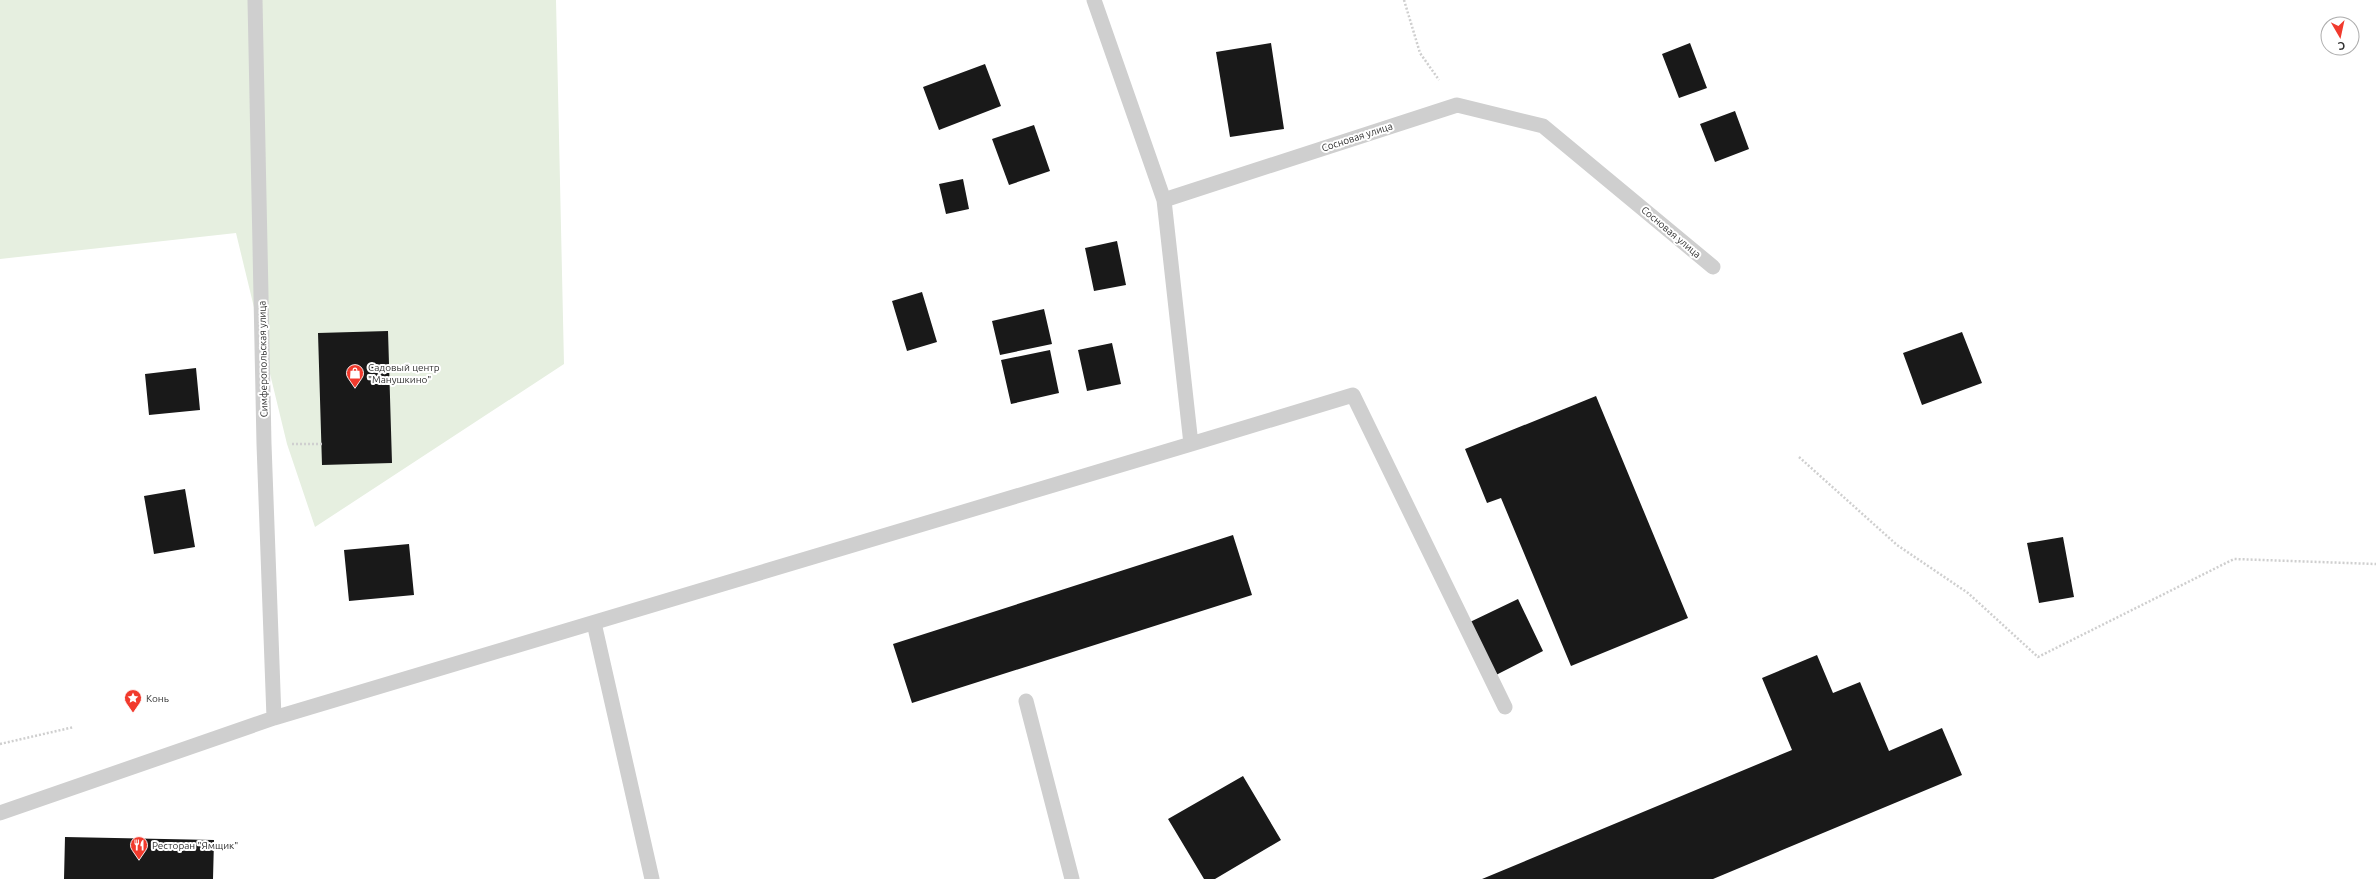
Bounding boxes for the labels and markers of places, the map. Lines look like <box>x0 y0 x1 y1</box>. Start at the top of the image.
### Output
place label: Садовый центр "Манушкино" <box>368 362 440 385</box>
shop icon: Садовый центр "Манушкино" <box>345 363 365 388</box>
place icon: Конь <box>123 688 143 713</box>
place label: Конь <box>146 693 169 704</box>
restaurant icon: Ресторан "Ямщик" <box>129 835 149 860</box>
place label: Ресторан "Ямщик" <box>152 840 238 851</box>

